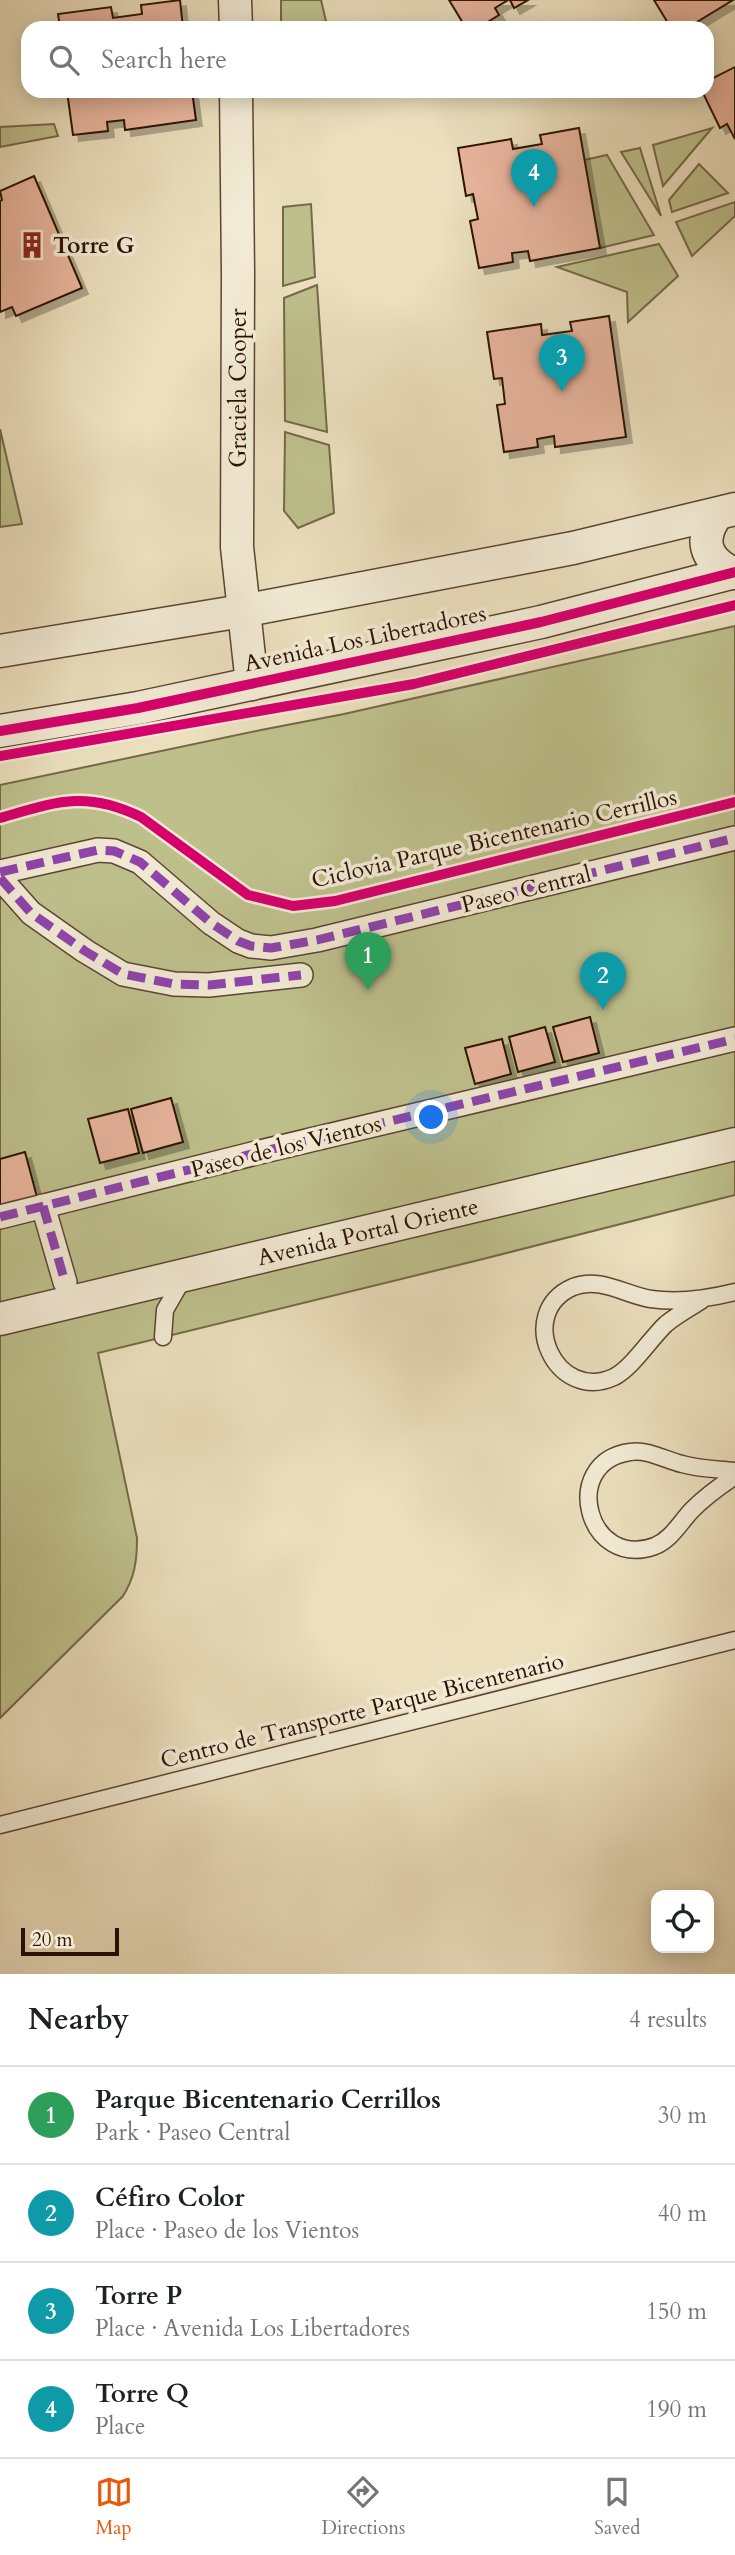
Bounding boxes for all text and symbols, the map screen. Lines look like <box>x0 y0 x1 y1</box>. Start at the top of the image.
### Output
search box <box>21 21 714 98</box>
icon: search <box>45 41 83 79</box>
text: Search here <box>101 42 227 77</box>
pin: 4 <box>511 149 557 207</box>
building icon: Torre G <box>17 230 47 260</box>
place label: Torre G <box>53 230 135 261</box>
street label: Graciela Cooper <box>223 308 254 468</box>
pin: 3 <box>539 334 585 392</box>
street label: Avenida Los Libertadores <box>241 598 489 679</box>
street label: Ciclovia Parque Bicentenario Cerrillos <box>308 781 680 896</box>
street label: Paseo Central <box>458 858 594 921</box>
pin: 1 <box>345 932 391 990</box>
pin: 2 <box>580 952 626 1010</box>
your location <box>414 1100 448 1134</box>
street label: Paseo de los Vientos <box>187 1108 385 1185</box>
street label: Avenida Portal Oriente <box>254 1191 481 1273</box>
street label: Centro de Transporte Parque Bicentenario <box>157 1645 567 1776</box>
map controls <box>651 1890 714 1953</box>
button: locate <box>651 1890 714 1953</box>
scale bar <box>21 1925 119 1957</box>
text: 20 m <box>32 1927 73 1953</box>
text: Nearby <box>28 1999 129 2040</box>
text: 4 results <box>629 2004 707 2035</box>
text: Parque Bicentenario Cerrillos <box>95 2082 441 2117</box>
text: 1 <box>45 2100 57 2131</box>
text: 30 m <box>658 2100 707 2131</box>
text: Park · Paseo Central <box>95 2117 290 2148</box>
text: Céfiro Color <box>95 2180 245 2215</box>
text: 2 <box>45 2198 57 2229</box>
text: 40 m <box>658 2198 707 2229</box>
text: Place · Paseo de los Vientos <box>95 2215 359 2246</box>
text: Torre P <box>95 2278 182 2313</box>
text: 3 <box>45 2296 57 2327</box>
text: 150 m <box>646 2296 707 2327</box>
text: Place · Avenida Los Libertadores <box>95 2313 410 2344</box>
text: Torre Q <box>95 2376 189 2411</box>
text: 4 <box>45 2394 57 2425</box>
text: 190 m <box>646 2394 707 2425</box>
text: Place <box>95 2411 145 2442</box>
tab: Map <box>95 2473 133 2541</box>
tab: Directions <box>322 2473 405 2541</box>
tab: Saved <box>594 2473 640 2541</box>

